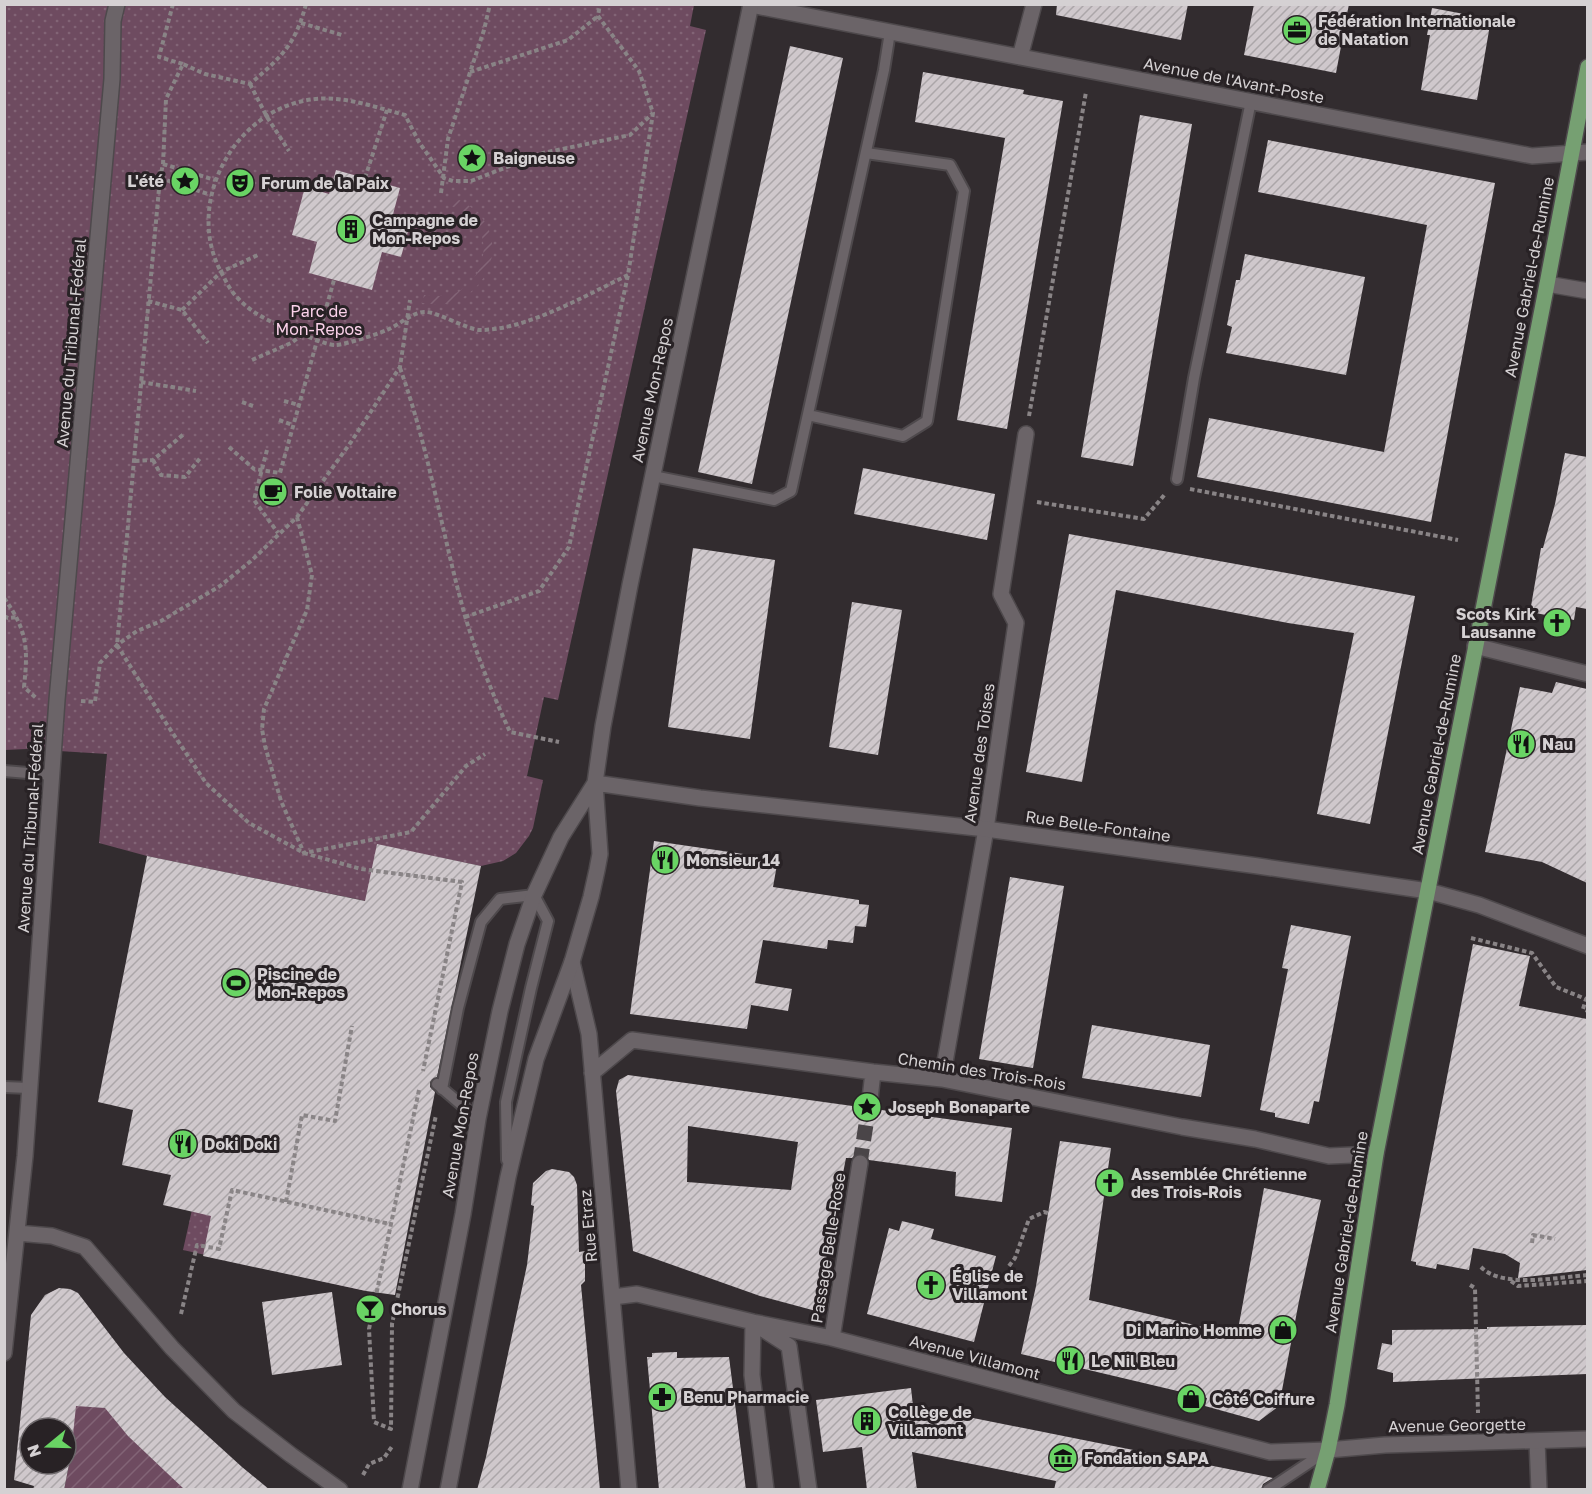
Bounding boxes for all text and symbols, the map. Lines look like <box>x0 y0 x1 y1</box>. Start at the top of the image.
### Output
place label: Fédération Internationale de Natation <box>1318 11 1516 49</box>
office icon: Fédération Internationale de Natation <box>1281 14 1313 46</box>
street label: Avenue de l'Avant-Poste <box>1142 53 1326 107</box>
place icon: Baigneuse <box>456 142 488 174</box>
place label: Baigneuse <box>493 148 575 168</box>
place icon: L'été <box>169 165 201 197</box>
theatre icon: Forum de la Paix <box>224 167 256 199</box>
place label: L'été <box>127 171 164 191</box>
place label: Forum de la Paix <box>261 173 390 193</box>
street label: Avenue Gabriel-de-Rumine <box>1500 175 1558 379</box>
place label: Campagne de Mon-Repos <box>372 210 478 248</box>
building icon: Campagne de Mon-Repos <box>335 213 367 245</box>
street label: Avenue du Tribunal-Fédéral <box>52 238 90 448</box>
park label: Parc de Mon-Repos <box>275 301 363 339</box>
street label: Avenue Mon-Repos <box>627 316 677 464</box>
cafe icon: Folie Voltaire <box>257 476 289 508</box>
place label: Folie Voltaire <box>294 482 397 502</box>
place label: Scots Kirk Lausanne <box>1456 604 1537 642</box>
church icon: Scots Kirk Lausanne <box>1541 607 1573 639</box>
street label: Avenue Gabriel-de-Rumine <box>1407 652 1465 856</box>
street label: Avenue des Toises <box>959 682 999 824</box>
street label: Avenue du Tribunal-Fédéral <box>13 723 47 933</box>
restaurant icon: Nau <box>1505 728 1537 760</box>
place label: Nau <box>1542 734 1573 754</box>
street label: Rue Belle-Fontaine <box>1024 806 1172 846</box>
restaurant icon: Monsieur 14 <box>649 844 681 876</box>
place label: Monsieur 14 <box>686 850 780 870</box>
place label: Piscine de Mon-Repos <box>257 964 345 1002</box>
sports icon: Piscine de Mon-Repos <box>220 967 252 999</box>
street label: Chemin des Trois-Rois <box>896 1048 1068 1094</box>
street label: Avenue Mon-Repos <box>437 1051 483 1199</box>
place icon: Joseph Bonaparte <box>851 1091 883 1123</box>
place label: Joseph Bonaparte <box>888 1097 1030 1117</box>
restaurant icon: Doki Doki <box>167 1128 199 1160</box>
street label: Avenue Gabriel-de-Rumine <box>1320 1130 1372 1334</box>
place label: Doki Doki <box>204 1134 277 1154</box>
place label: Assemblée Chrétienne des Trois-Rois <box>1131 1164 1307 1202</box>
church icon: Assemblée Chrétienne des Trois-Rois <box>1094 1167 1126 1199</box>
street label: Passage Belle-Rose <box>806 1171 850 1325</box>
street label: Rue Etraz <box>575 1189 601 1263</box>
place label: Église de Villamont <box>952 1266 1027 1304</box>
church icon: Église de Villamont <box>915 1269 947 1301</box>
bar icon: Chorus <box>354 1293 386 1325</box>
place label: Chorus <box>391 1299 446 1319</box>
shop icon: Di Marino Homme <box>1267 1314 1299 1346</box>
place label: Di Marino Homme <box>1126 1320 1262 1340</box>
street label: Avenue Villamont <box>907 1330 1043 1384</box>
restaurant icon: Le Nil Bleu <box>1054 1345 1086 1377</box>
place label: Le Nil Bleu <box>1091 1351 1175 1371</box>
pharmacy icon: Benu Pharmacie <box>646 1381 678 1413</box>
shop icon: Côté Coiffure <box>1175 1383 1207 1415</box>
place label: Benu Pharmacie <box>683 1387 809 1407</box>
place label: Côté Coiffure <box>1212 1389 1315 1409</box>
place label: Collège de Villamont <box>888 1402 972 1440</box>
building icon: Collège de Villamont <box>851 1405 883 1437</box>
street label: Avenue Georgette <box>1388 1414 1526 1436</box>
north arrow <box>18 1416 78 1476</box>
text: N <box>22 1442 45 1460</box>
museum icon: Fondation SAPA <box>1047 1442 1079 1474</box>
place label: Fondation SAPA <box>1084 1448 1209 1468</box>

